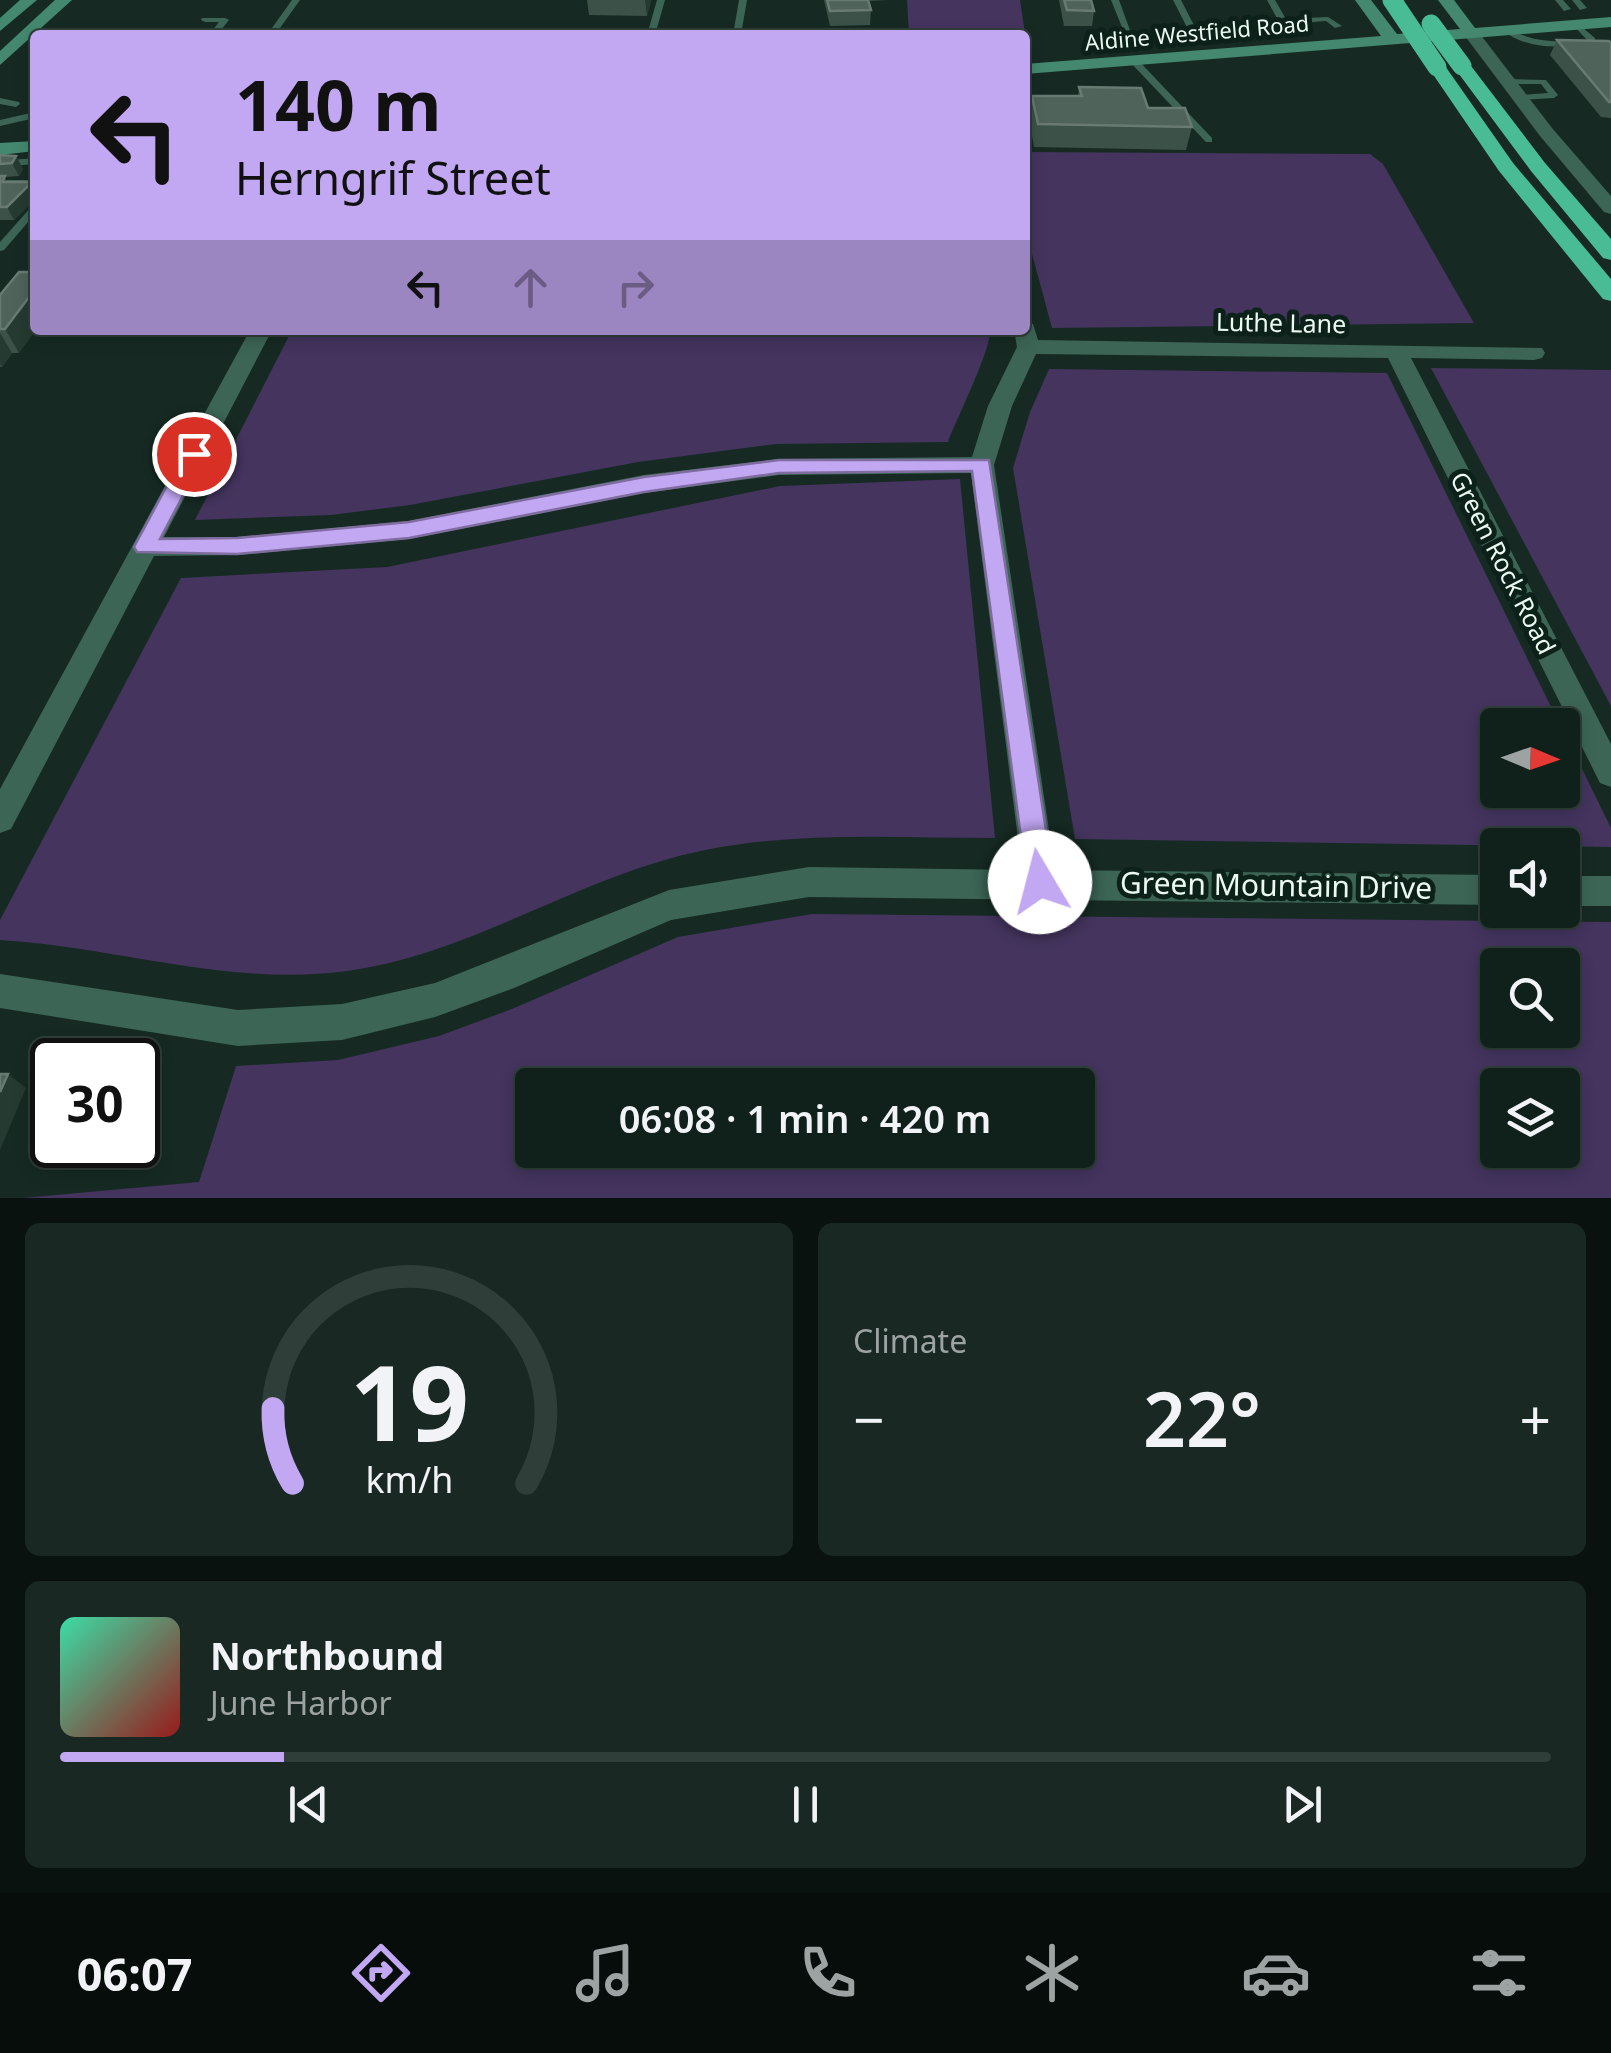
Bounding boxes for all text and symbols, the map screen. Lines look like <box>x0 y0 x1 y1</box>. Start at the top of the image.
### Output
street label: Aldine Westfield Road <box>1084 7 1310 57</box>
text: 140 m <box>235 56 442 152</box>
icon: left <box>70 70 200 200</box>
text: Herngrif Street <box>235 147 551 208</box>
icon: left <box>398 260 453 315</box>
icon: ahead <box>503 260 558 315</box>
icon: right <box>608 260 663 315</box>
street label: Luthe Lane <box>1216 304 1346 340</box>
pin <box>152 412 237 497</box>
icon: arrive <box>167 427 222 482</box>
street label: Green Rock Road <box>1443 465 1565 660</box>
north arrow <box>1480 708 1580 808</box>
map controls <box>1480 708 1580 1168</box>
button: sound <box>1480 828 1580 928</box>
position arrow <box>988 830 1092 934</box>
street label: Green Mountain Drive <box>1120 861 1432 908</box>
button: search <box>1480 948 1580 1048</box>
speed limit sign: 30 <box>30 1038 160 1168</box>
button: layers <box>1480 1068 1580 1168</box>
text: 06:08 · 1 min · 420 m <box>619 1092 991 1144</box>
text: Climate <box>853 1319 967 1362</box>
text: 19 <box>350 1330 468 1471</box>
text: 22° <box>1143 1367 1261 1469</box>
text: − <box>853 1381 884 1456</box>
text: + <box>1520 1381 1551 1456</box>
text: km/h <box>365 1455 453 1503</box>
text: Northbound <box>210 1629 444 1681</box>
text: June Harbor <box>210 1681 392 1724</box>
icon: previous <box>281 1777 336 1832</box>
icon: pause <box>778 1777 833 1832</box>
icon: next <box>1275 1777 1330 1832</box>
icon: directions <box>346 1938 416 2008</box>
icon: music <box>570 1938 640 2008</box>
icon: phone <box>793 1938 863 2008</box>
icon: climate <box>1017 1938 1087 2008</box>
icon: car <box>1241 1938 1311 2008</box>
icon: filters <box>1464 1938 1534 2008</box>
text: 06:07 <box>77 1943 192 2004</box>

